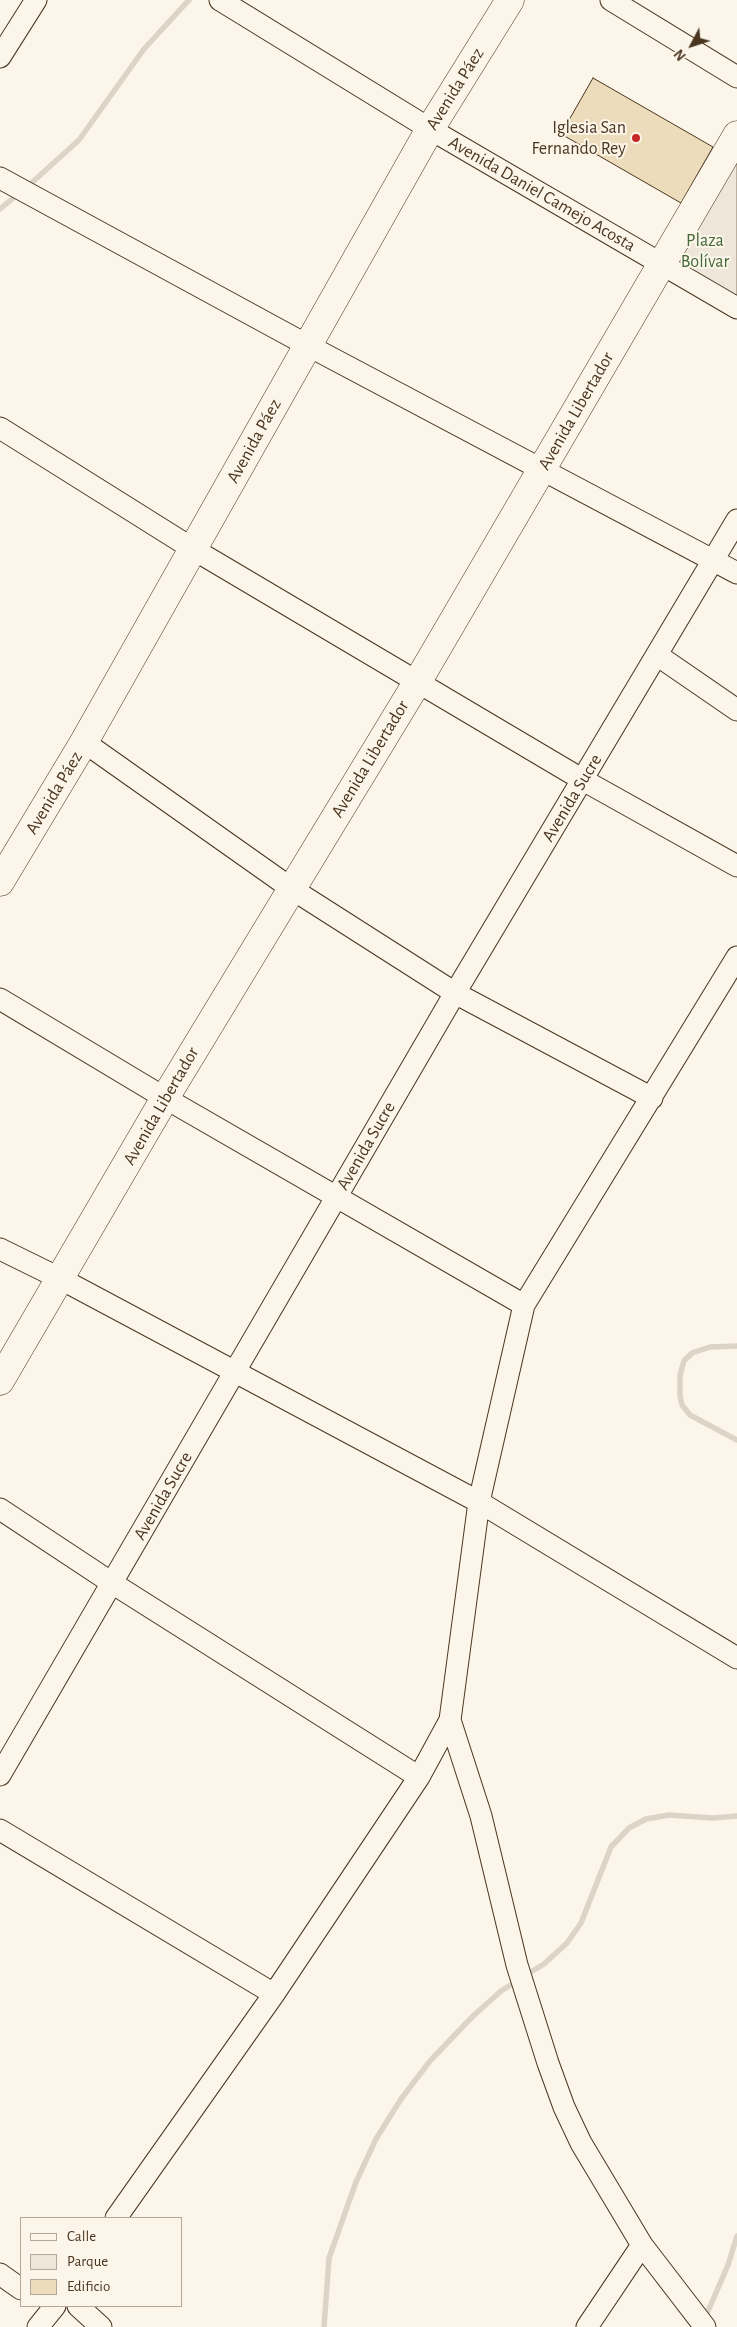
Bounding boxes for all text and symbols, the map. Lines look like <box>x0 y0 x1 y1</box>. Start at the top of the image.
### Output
north arrow <box>667 20 717 70</box>
street label: Avenida Páez <box>421 44 489 134</box>
text: N <box>672 46 689 63</box>
place label: Iglesia San Fernando Rey <box>532 117 626 160</box>
street label: Avenida Daniel Camejo Acosta <box>445 132 639 256</box>
marker: Iglesia San Fernando Rey <box>630 132 642 144</box>
park label: Plaza Bolívar <box>681 230 729 272</box>
street label: Avenida Libertador <box>533 348 619 474</box>
street label: Avenida Páez <box>222 395 286 487</box>
street label: Avenida Libertador <box>326 696 414 822</box>
street label: Avenida Páez <box>21 748 87 838</box>
street label: Avenida Sucre <box>537 750 607 846</box>
street label: Avenida Libertador <box>118 1043 204 1169</box>
street label: Avenida Sucre <box>332 1098 400 1194</box>
street label: Avenida Sucre <box>129 1448 197 1544</box>
legend <box>20 2217 182 2307</box>
text: Calle <box>67 2229 96 2244</box>
text: Parque <box>67 2254 108 2269</box>
text: Edificio <box>67 2279 110 2294</box>

